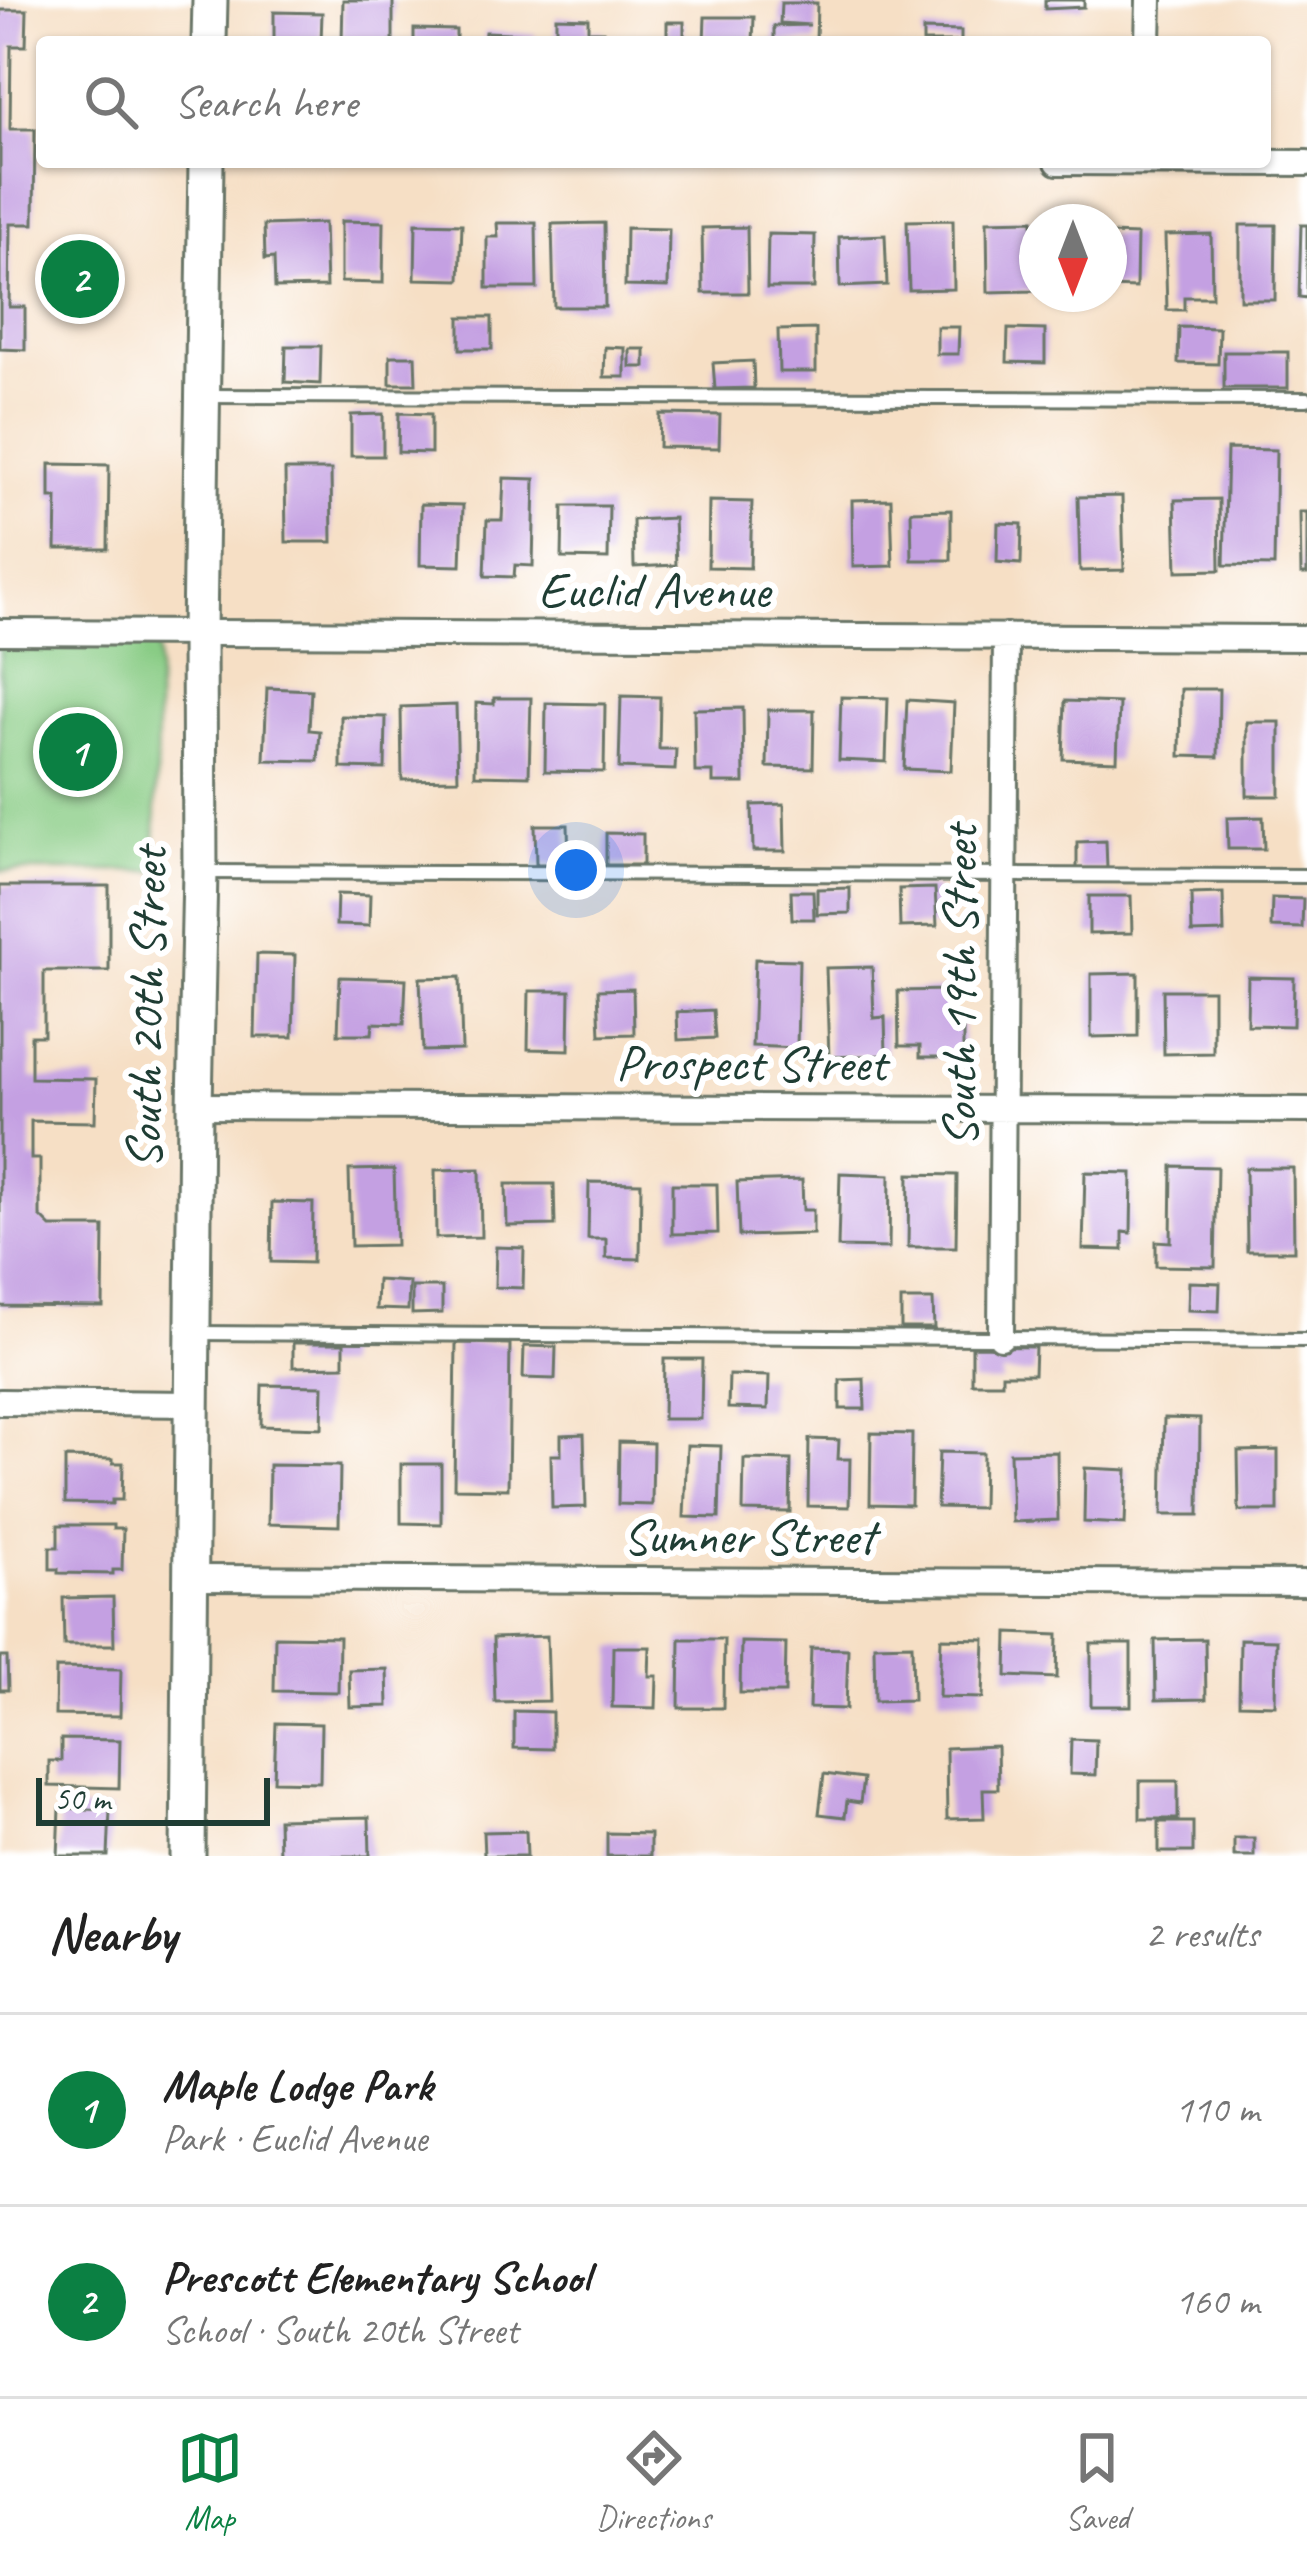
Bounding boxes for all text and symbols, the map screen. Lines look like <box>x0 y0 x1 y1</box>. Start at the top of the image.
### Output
search box <box>36 36 1271 168</box>
icon: search <box>78 69 144 135</box>
text: Search here <box>174 74 357 131</box>
north arrow <box>1019 204 1127 312</box>
pin: 2 <box>41 234 119 324</box>
street label: Euclid Avenue <box>538 558 773 622</box>
pin: 1 <box>39 707 117 797</box>
street label: South 19th Street <box>927 820 991 1147</box>
your location <box>546 840 606 900</box>
street label: South 20th Street <box>111 841 181 1169</box>
street label: Prospect Street <box>616 1031 891 1095</box>
street label: Sumner Street <box>623 1504 881 1568</box>
scale bar <box>36 1772 270 1825</box>
text: 50 m <box>54 1778 110 1820</box>
text: Nearby <box>48 1902 176 1966</box>
text: 2 results <box>1145 1910 1259 1959</box>
text: Maple Lodge Park <box>162 2057 433 2114</box>
text: 1 <box>78 2085 96 2134</box>
text: 110 m <box>1175 2085 1259 2134</box>
text: Park · Euclid Avenue <box>162 2114 427 2163</box>
text: Prescott Elementary School <box>162 2249 590 2306</box>
text: 2 <box>78 2277 96 2326</box>
text: 160 m <box>1175 2277 1259 2326</box>
text: School · South 20th Street <box>162 2306 518 2355</box>
tab: Map <box>177 2425 243 2539</box>
tab: Directions <box>596 2425 711 2539</box>
tab: Saved <box>1064 2425 1130 2539</box>

